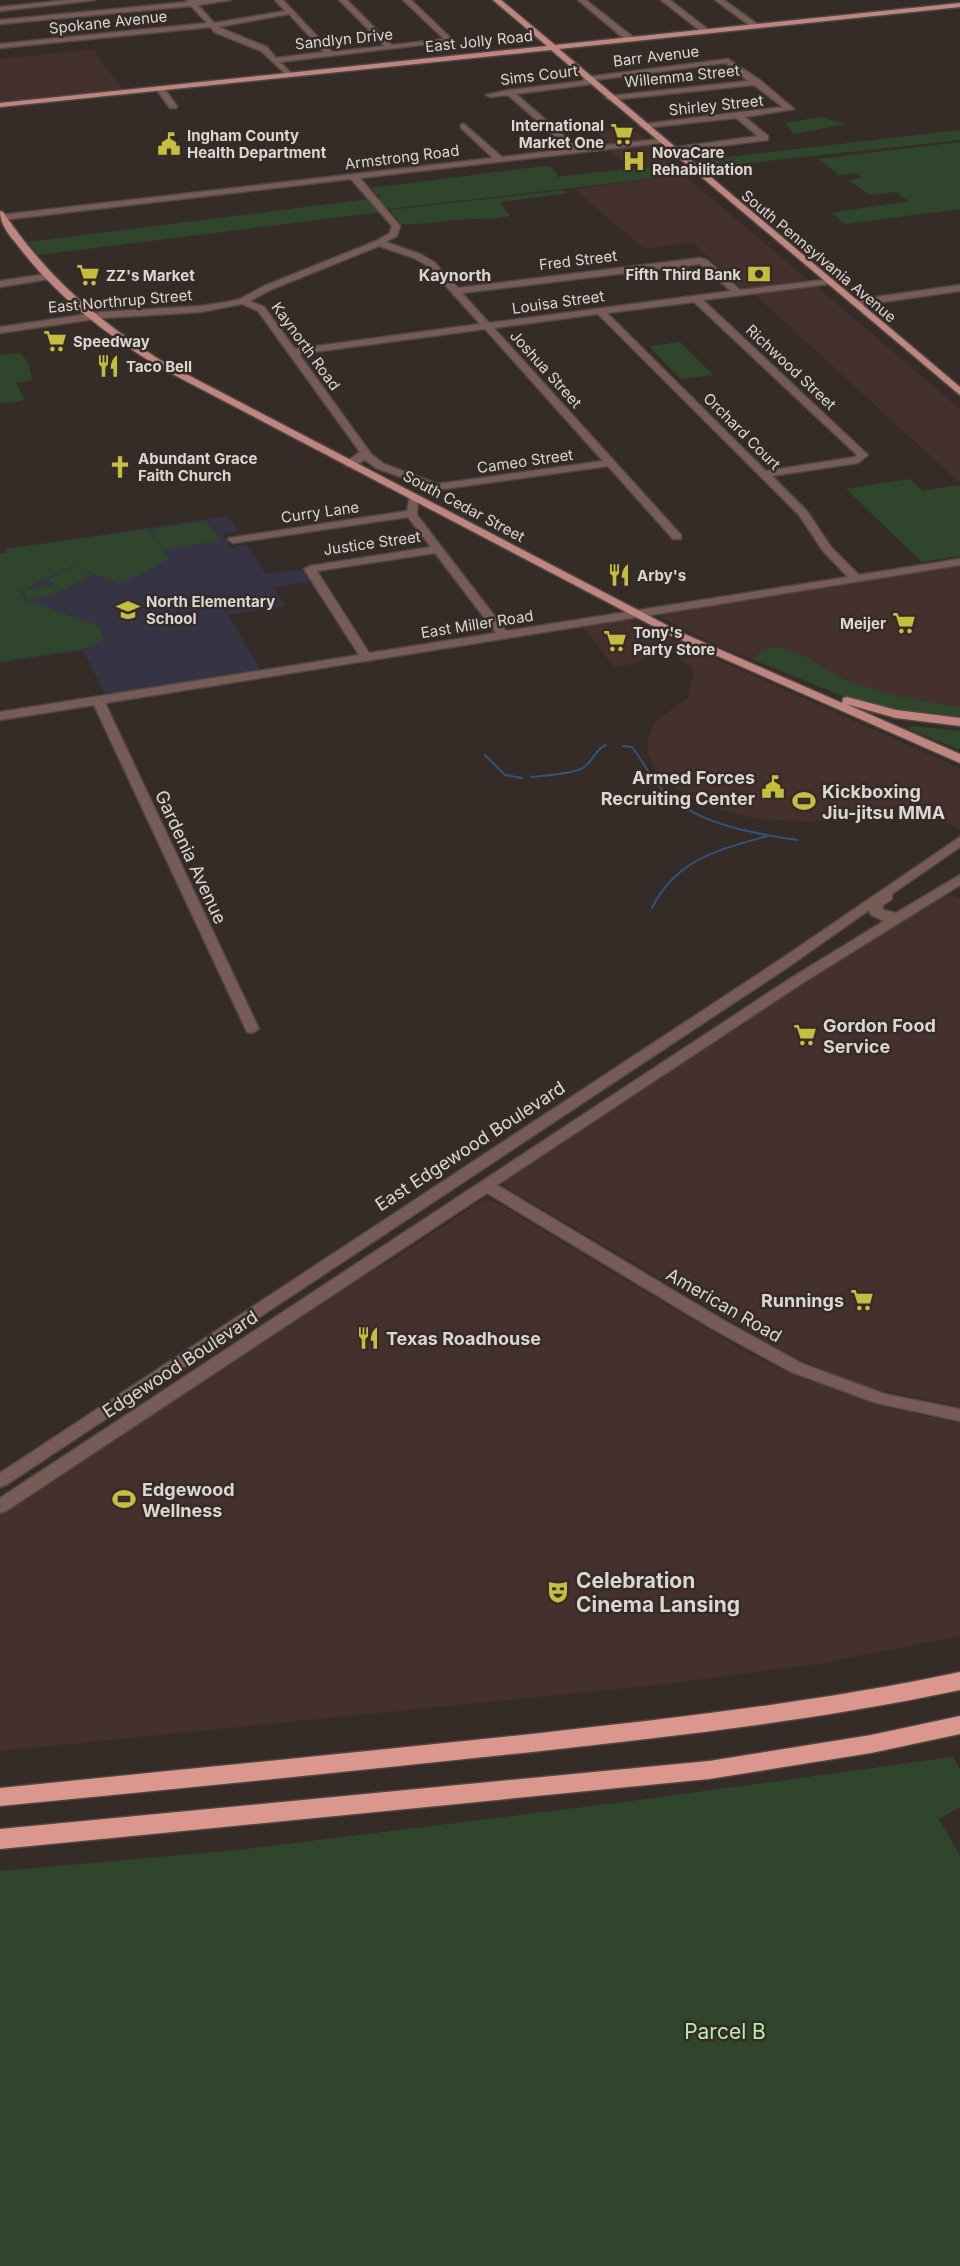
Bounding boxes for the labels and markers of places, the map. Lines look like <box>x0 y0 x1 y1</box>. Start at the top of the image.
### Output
place label: International Market One <box>511 116 604 152</box>
supermarket icon: International Market One <box>609 121 635 147</box>
place label: Ingham County Health Department <box>187 126 327 162</box>
public building icon: Ingham County Health Department <box>156 131 182 157</box>
place label: NovaCare Rehabilitation <box>652 143 753 179</box>
hospital icon: NovaCare Rehabilitation <box>621 148 647 174</box>
bank icon: Fifth Third Bank <box>746 261 772 287</box>
supermarket icon: ZZ's Market <box>75 262 101 288</box>
place label: Fifth Third Bank <box>625 265 741 284</box>
place label: ZZ's Market <box>106 266 195 285</box>
supermarket icon: Speedway <box>42 328 68 354</box>
place label: Speedway <box>73 332 150 351</box>
restaurant icon: Taco Bell <box>95 353 121 379</box>
place label: Taco Bell <box>126 357 192 376</box>
place label: Abundant Grace Faith Church <box>138 449 258 485</box>
church icon: Abundant Grace Faith Church <box>107 454 133 480</box>
restaurant icon: Arby's <box>606 562 632 588</box>
place label: Arby's <box>637 566 686 585</box>
place label: North Elementary School <box>146 592 275 628</box>
school or university icon: North Elementary School <box>115 597 141 623</box>
supermarket icon: Meijer <box>891 610 917 636</box>
place label: Meijer <box>840 614 886 633</box>
place label: Tony's Party Store <box>633 623 715 659</box>
supermarket icon: Tony's Party Store <box>602 628 628 654</box>
place label: Armed Forces Recruiting Center <box>601 767 755 809</box>
public building icon: Armed Forces Recruiting Center <box>760 774 786 800</box>
place label: Kickboxing Jiu-jitsu MMA <box>822 781 945 823</box>
sports icon: Kickboxing Jiu-jitsu MMA <box>791 788 817 814</box>
place label: Gordon Food Service <box>823 1015 936 1057</box>
supermarket icon: Gordon Food Service <box>792 1022 818 1048</box>
supermarket icon: Runnings <box>849 1287 875 1313</box>
place label: Runnings <box>761 1290 844 1311</box>
restaurant icon: Texas Roadhouse <box>355 1325 381 1351</box>
place label: Texas Roadhouse <box>386 1328 541 1349</box>
place label: Edgewood Wellness <box>142 1479 235 1521</box>
sports icon: Edgewood Wellness <box>111 1486 137 1512</box>
place label: Celebration Cinema Lansing <box>576 1568 740 1617</box>
theatre icon: Celebration Cinema Lansing <box>545 1579 571 1605</box>

